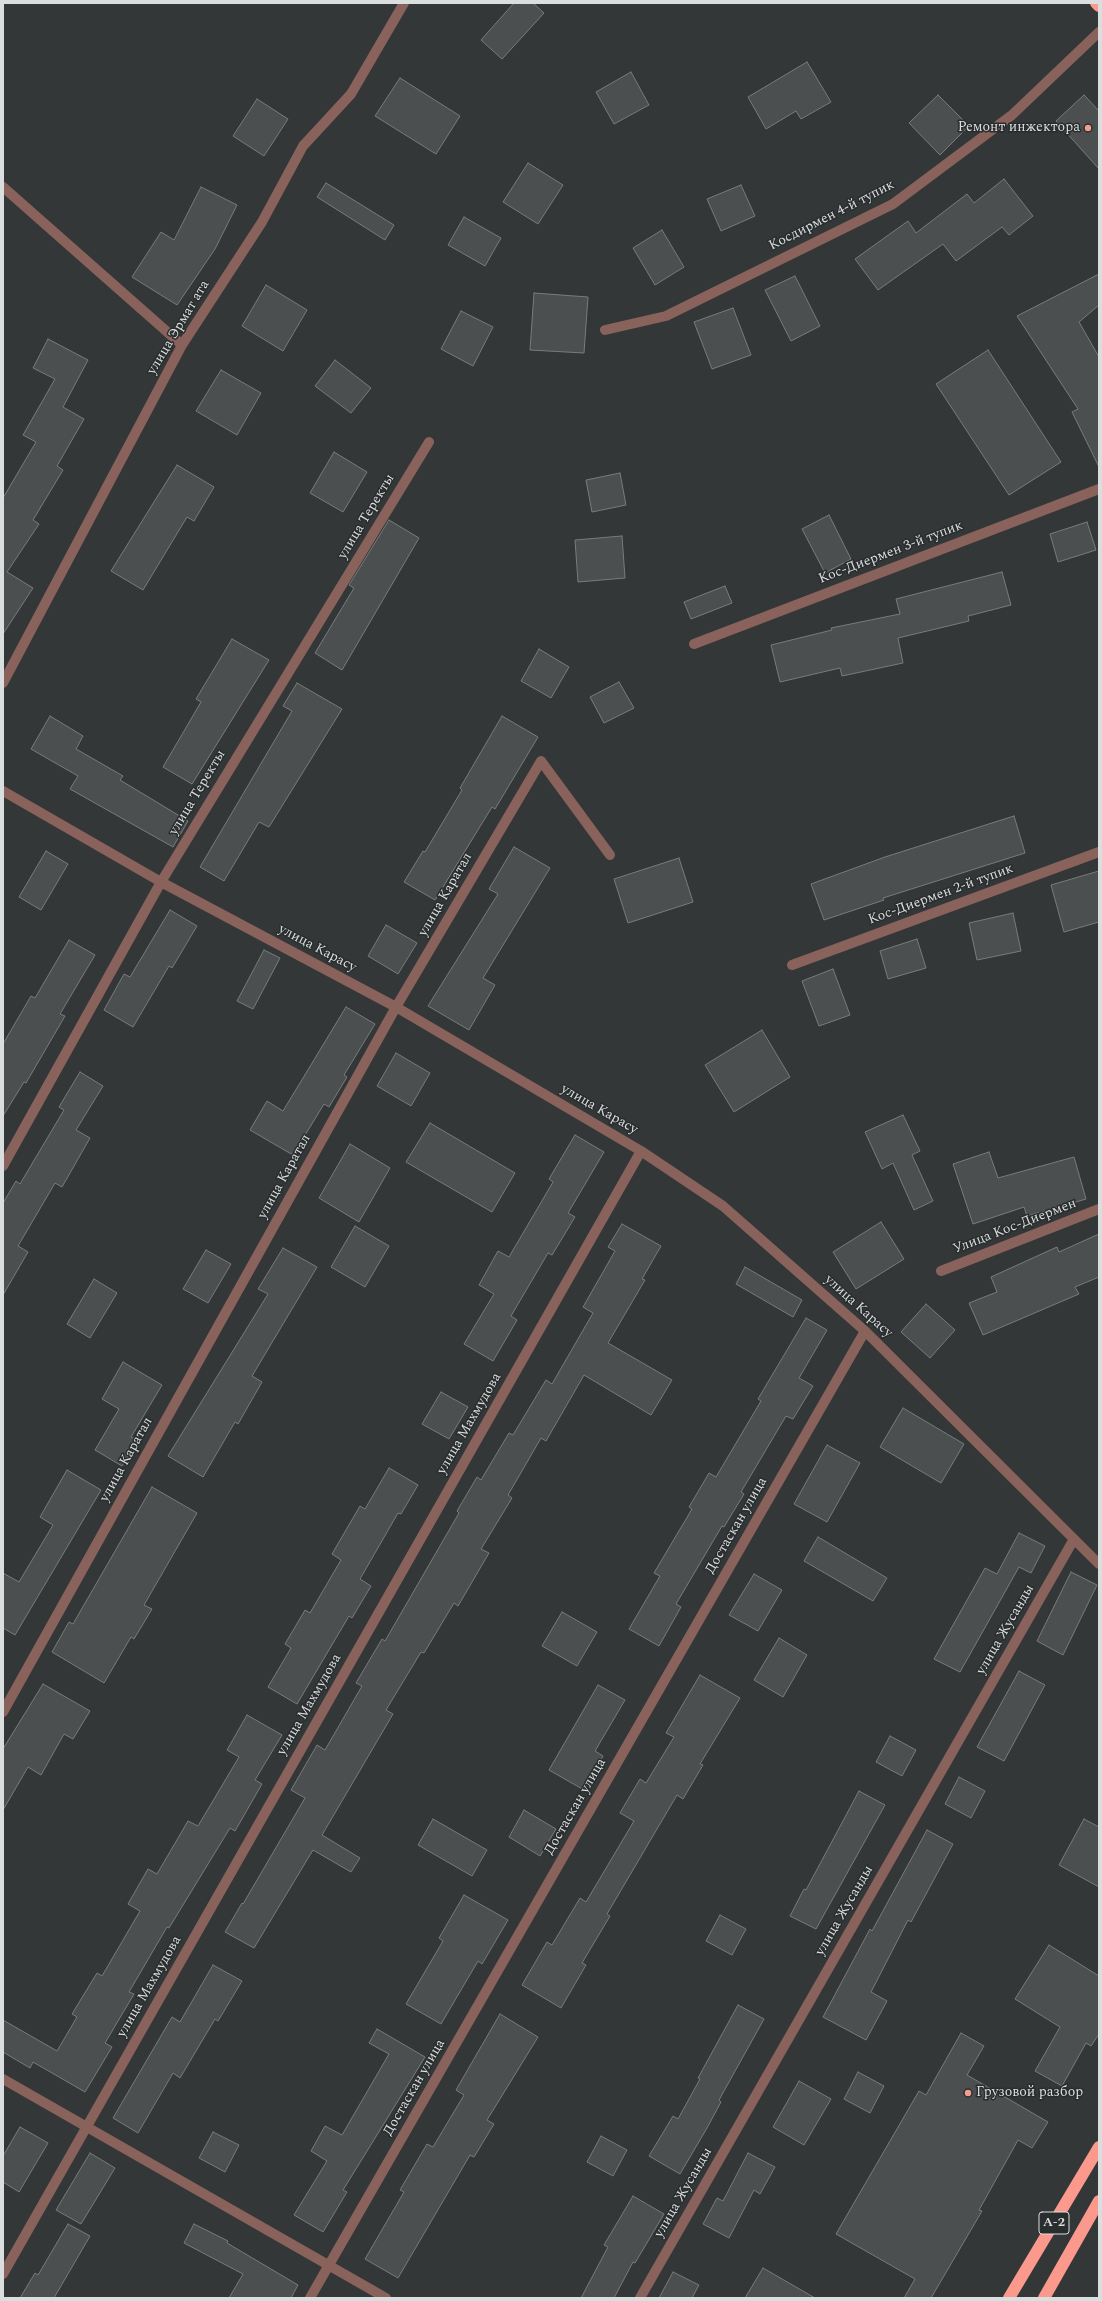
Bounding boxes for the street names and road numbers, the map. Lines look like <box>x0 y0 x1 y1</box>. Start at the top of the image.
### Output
street label: Косдирмен 4-й тупик <box>766 177 898 255</box>
street label: улица Эрмат ата <box>144 278 214 378</box>
street label: улица Теректы <box>335 471 399 563</box>
street label: Кос-Диермен 3-й тупик <box>816 518 966 588</box>
street label: улица Теректы <box>166 747 230 839</box>
street label: улица Каратал <box>415 850 477 940</box>
street label: Кос-Диермен 2-й тупик <box>866 861 1016 929</box>
street label: улица Карасу <box>275 921 359 977</box>
street label: улица Карасу <box>558 1081 640 1139</box>
street label: улица Каратал <box>255 1132 315 1222</box>
street label: Улица Кос-Диермен <box>951 1196 1079 1258</box>
street label: улица Карасу <box>820 1272 896 1342</box>
street label: улица Махмудова <box>434 1370 506 1478</box>
street label: улица Каратал <box>97 1415 157 1505</box>
street label: Достаскан улица <box>703 1475 771 1577</box>
street label: улица Жусанды <box>973 1582 1039 1678</box>
street label: улица Махмудова <box>274 1651 346 1759</box>
street label: Достаскан улица <box>542 1756 610 1858</box>
street label: улица Жусанды <box>812 1863 878 1959</box>
street label: улица Махмудова <box>114 1933 186 2041</box>
street label: Достаскан улица <box>381 2037 449 2139</box>
street label: улица Жусанды <box>651 2145 717 2241</box>
road number: A-2 <box>1039 2212 1069 2234</box>

